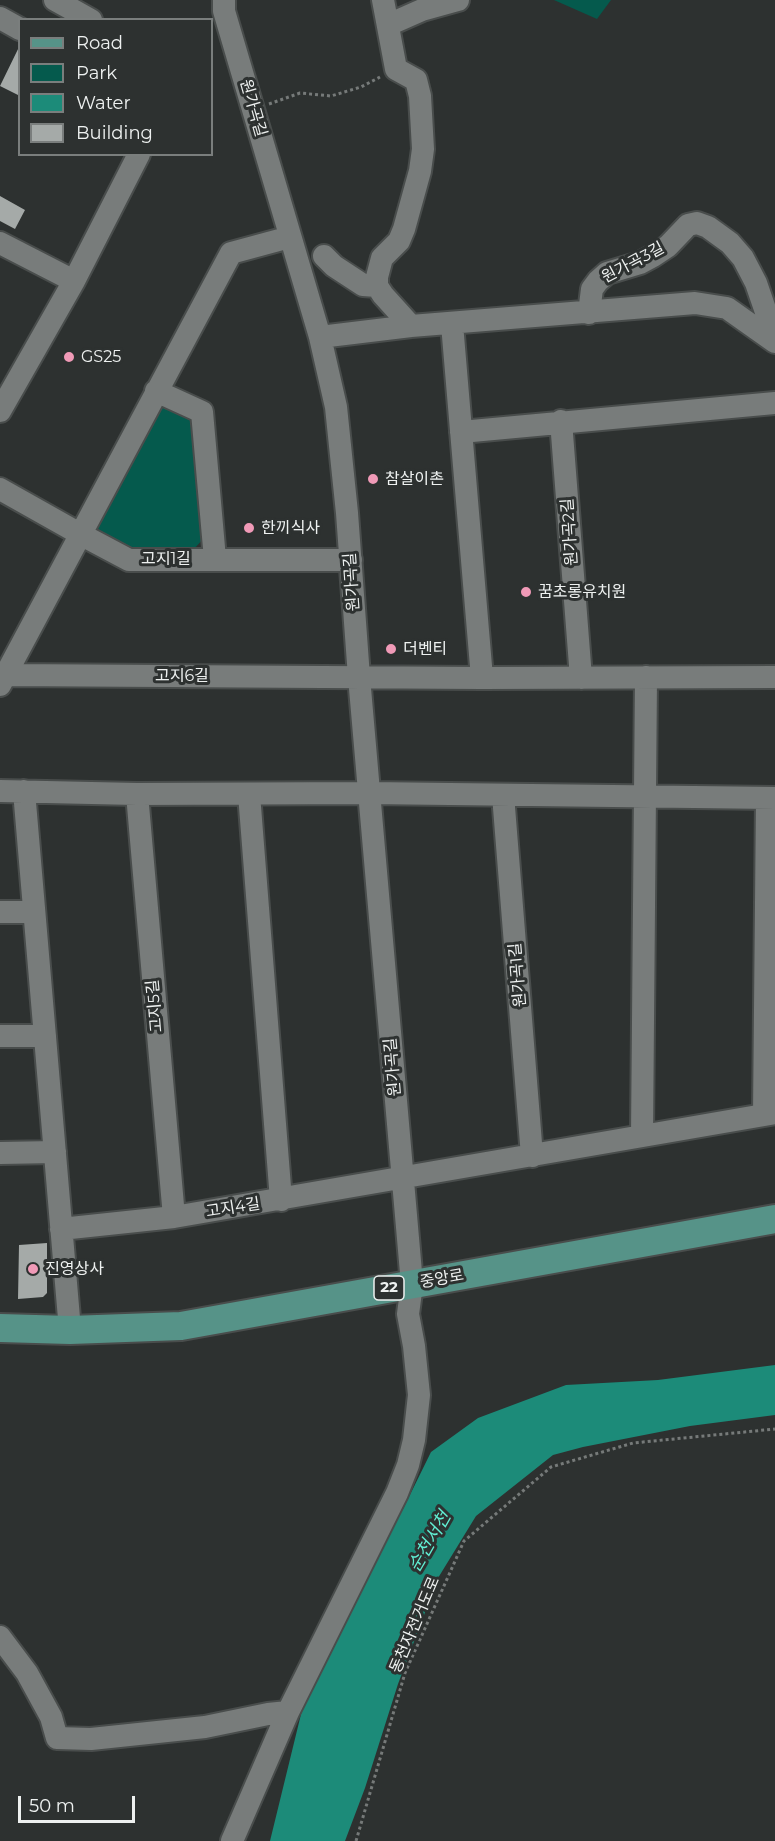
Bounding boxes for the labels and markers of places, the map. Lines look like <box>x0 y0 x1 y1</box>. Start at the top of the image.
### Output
place label: GS25 <box>81 347 121 367</box>
marker: GS25 <box>62 350 76 364</box>
place label: 참살이촌 <box>385 469 444 489</box>
marker: 참살이촌 <box>366 472 380 486</box>
place label: 한끼식사 <box>261 518 320 538</box>
marker: 한끼식사 <box>242 521 256 535</box>
place label: 꿈초롱유치원 <box>538 582 626 602</box>
marker: 꿈초롱유치원 <box>519 585 533 599</box>
place label: 더벤티 <box>403 639 447 659</box>
marker: 더벤티 <box>384 642 398 656</box>
place label: 진영상사 <box>45 1259 104 1279</box>
marker: 진영상사 <box>26 1262 40 1276</box>

